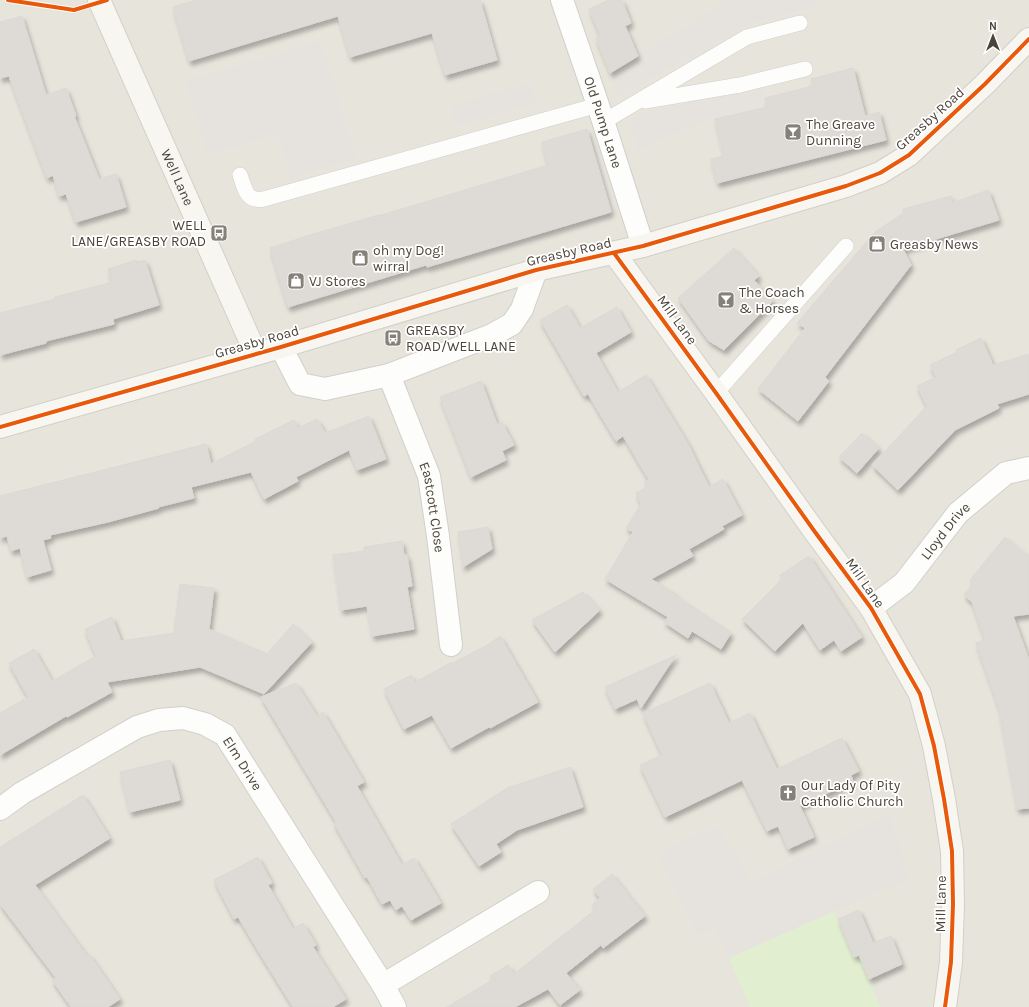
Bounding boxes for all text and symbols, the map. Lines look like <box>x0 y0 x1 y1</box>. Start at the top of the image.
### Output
north arrow <box>973 16 1013 56</box>
text: N <box>989 20 997 33</box>
street label: Old Pump Lane <box>580 74 626 170</box>
street label: Greasby Road <box>892 84 968 154</box>
place label: The Greave Dunning <box>806 116 875 149</box>
bar icon: The Greave Dunning <box>783 122 803 142</box>
street label: Well Lane <box>158 146 198 208</box>
place label: WELL LANE/GREASBY ROAD <box>71 217 206 250</box>
bus stop icon: WELL LANE/GREASBY ROAD <box>209 223 229 243</box>
street label: Greasby Road <box>525 234 613 270</box>
shop icon: Greasby News <box>867 234 887 254</box>
place label: Greasby News <box>890 236 979 253</box>
place label: oh my Dog! wirral <box>373 242 444 275</box>
shop icon: oh my Dog! wirral <box>350 248 370 268</box>
shop icon: VJ Stores <box>286 271 306 291</box>
place label: VJ Stores <box>309 273 366 290</box>
place label: The Coach & Horses <box>739 284 805 317</box>
bar icon: The Coach & Horses <box>716 290 736 310</box>
street label: Mill Lane <box>653 292 701 348</box>
street label: Greasby Road <box>213 322 301 362</box>
place label: GREASBY ROAD/WELL LANE <box>406 322 516 355</box>
bus stop icon: GREASBY ROAD/WELL LANE <box>383 328 403 348</box>
street label: Eastcott Close <box>416 459 448 553</box>
street label: Lloyd Drive <box>917 498 973 563</box>
street label: Mill Lane <box>842 555 888 611</box>
street label: Elm Drive <box>219 733 266 794</box>
place label: Our Lady Of Pity Catholic Church <box>801 777 904 810</box>
church icon: Our Lady Of Pity Catholic Church <box>778 783 798 803</box>
street label: Mill Lane <box>932 875 950 933</box>

